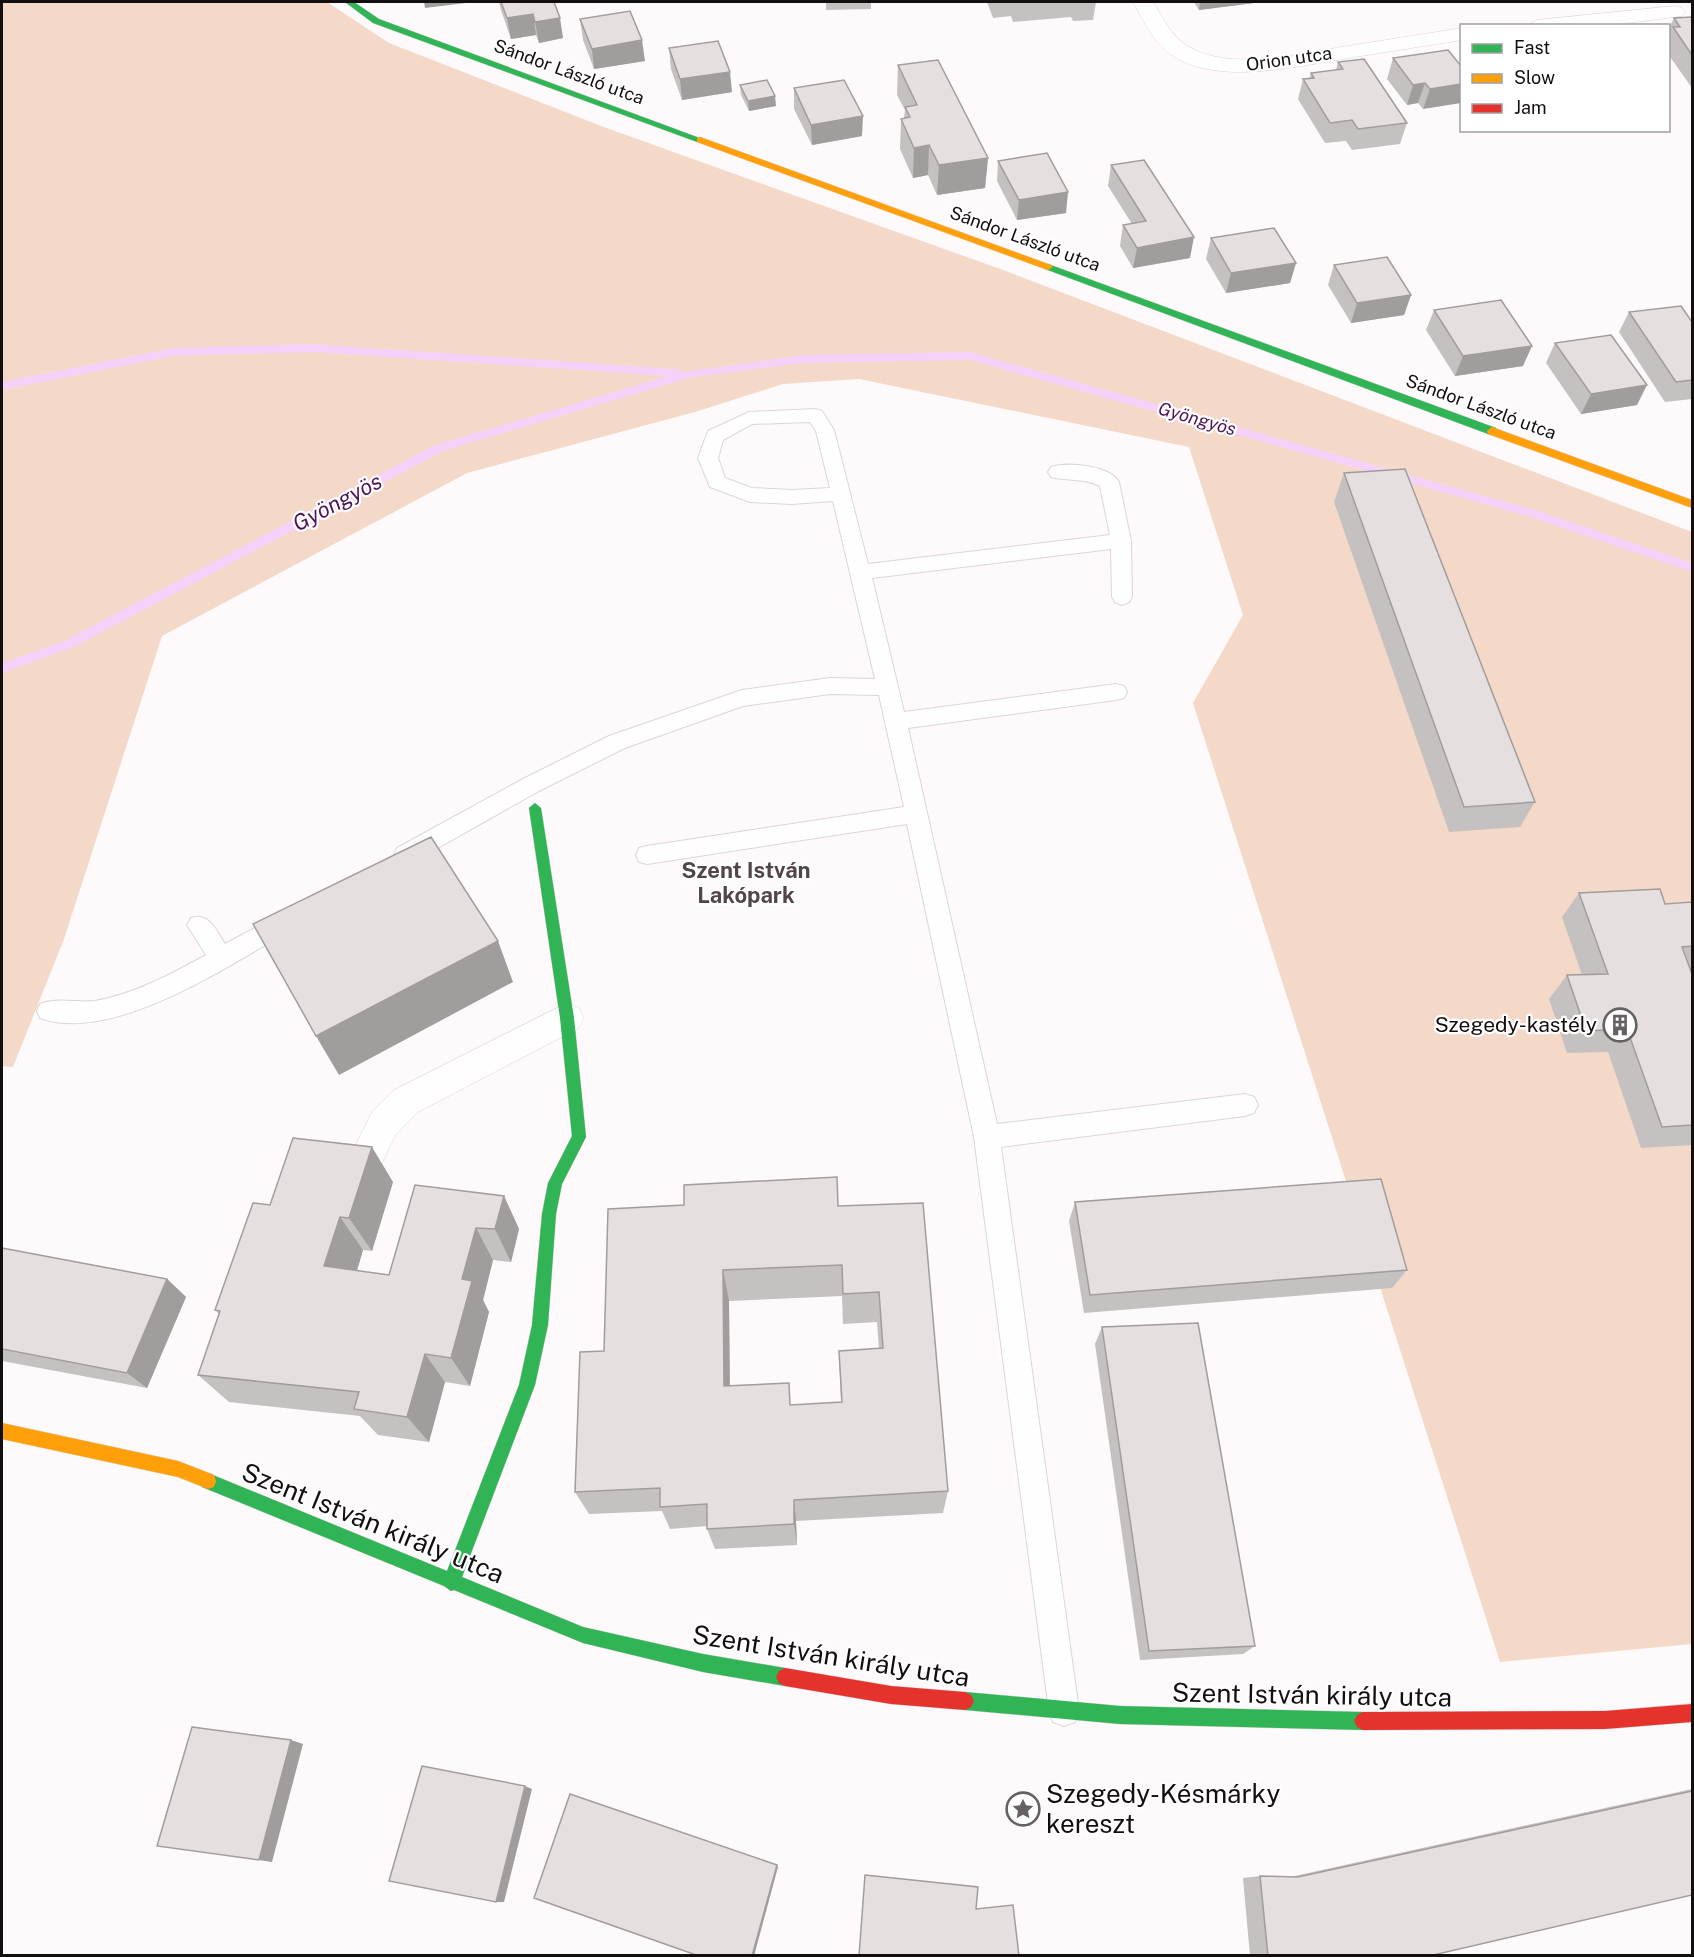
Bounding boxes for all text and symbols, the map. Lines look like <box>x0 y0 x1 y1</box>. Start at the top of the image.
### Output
legend <box>1460 24 1670 132</box>
street label: Sándor László utca <box>491 35 647 109</box>
text: Fast <box>1514 37 1550 58</box>
street label: Orion utca <box>1245 42 1333 75</box>
text: Slow <box>1514 67 1555 88</box>
text: Jam <box>1514 97 1547 118</box>
street label: Sándor László utca <box>947 202 1103 276</box>
street label: Sándor László utca <box>1403 370 1559 444</box>
water label: Gyöngyös <box>1156 397 1239 440</box>
water label: Gyöngyös <box>288 468 386 536</box>
district label: Szent István Lakópark <box>681 857 811 908</box>
building icon: Szegedy-kastély <box>1602 1007 1638 1043</box>
place label: Szegedy-kastély <box>1435 1012 1597 1037</box>
street label: Szent István király utca <box>238 1456 509 1589</box>
street label: Szent István király utca <box>690 1618 972 1693</box>
street label: Szent István király utca <box>1172 1677 1452 1712</box>
place label: Szegedy-Késmárky kereszt <box>1046 1778 1281 1839</box>
place icon: Szegedy-Késmárky kereszt <box>1005 1791 1041 1827</box>

